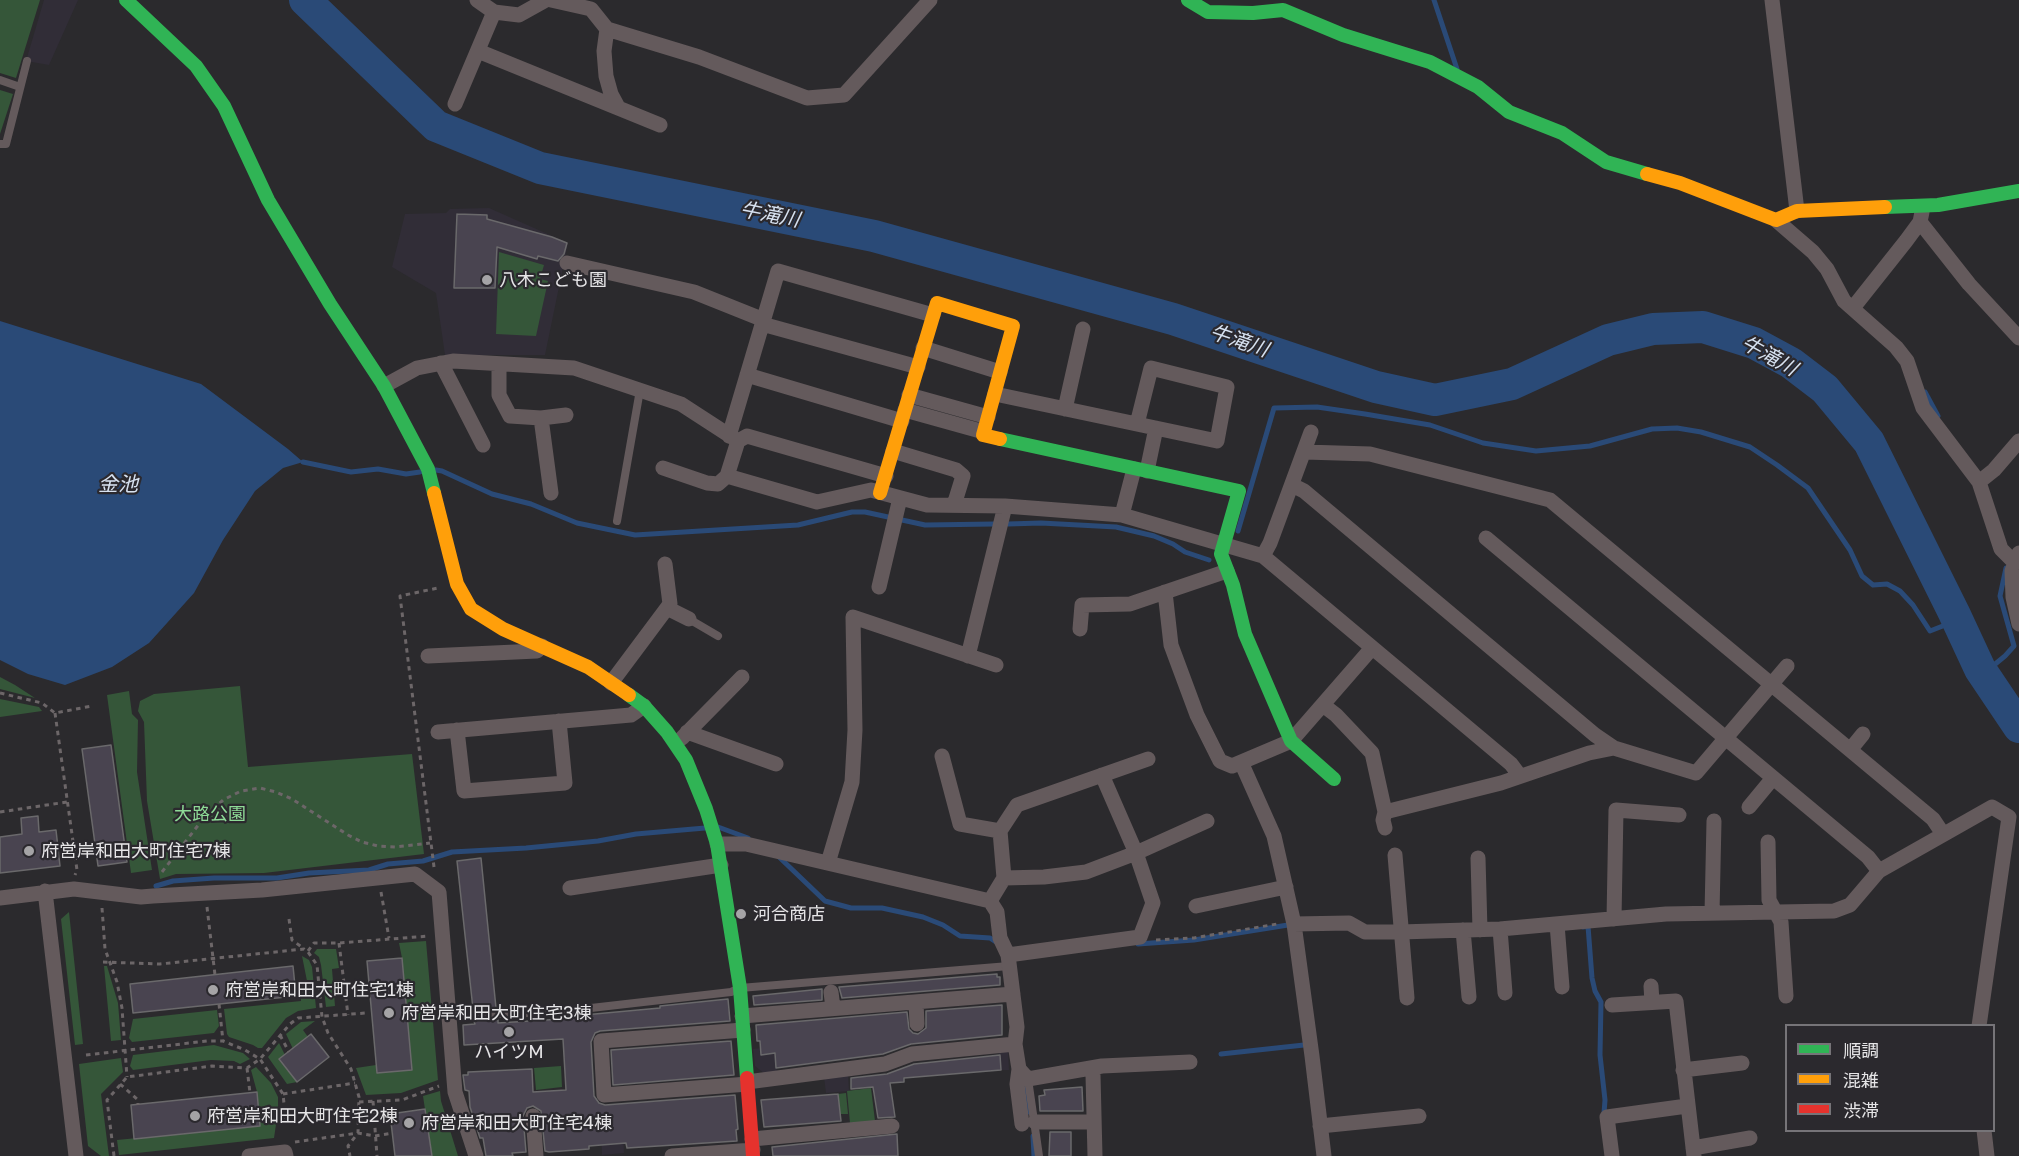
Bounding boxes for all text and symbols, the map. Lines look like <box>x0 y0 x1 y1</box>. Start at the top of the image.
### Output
water label: 牛滝川 <box>738 197 802 233</box>
place label: 八木こども園 <box>499 269 607 291</box>
marker: 八木こども園 <box>480 273 494 287</box>
water label: 牛滝川 <box>1207 320 1271 362</box>
water label: 牛滝川 <box>1737 331 1801 381</box>
water label: 金池 <box>98 473 138 497</box>
park label: 大路公園 <box>174 803 246 825</box>
place label: 府営岸和田大町住宅7棟 <box>41 840 231 862</box>
marker: 府営岸和田大町住宅7棟 <box>22 844 36 858</box>
place label: 河合商店 <box>753 903 825 925</box>
marker: 河合商店 <box>734 907 748 921</box>
place label: 府営岸和田大町住宅1棟 <box>225 979 414 1001</box>
marker: 府営岸和田大町住宅1棟 <box>206 983 220 997</box>
place label: 府営岸和田大町住宅3棟 <box>401 1002 592 1024</box>
marker: 府営岸和田大町住宅3棟 <box>382 1006 396 1020</box>
legend <box>1785 1024 1995 1132</box>
marker: ハイツM <box>502 1025 516 1039</box>
text: 順調 <box>1843 1039 1879 1061</box>
place label: ハイツM <box>474 1041 544 1063</box>
text: 混雑 <box>1843 1069 1879 1091</box>
text: 渋滞 <box>1843 1099 1879 1121</box>
place label: 府営岸和田大町住宅2棟 <box>207 1105 397 1127</box>
marker: 府営岸和田大町住宅2棟 <box>188 1109 202 1123</box>
place label: 府営岸和田大町住宅4棟 <box>421 1112 612 1134</box>
marker: 府営岸和田大町住宅4棟 <box>402 1116 416 1130</box>

